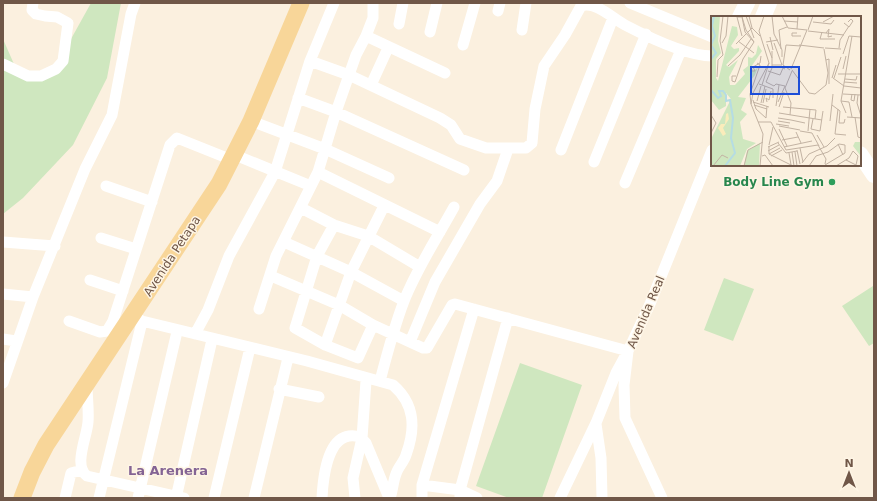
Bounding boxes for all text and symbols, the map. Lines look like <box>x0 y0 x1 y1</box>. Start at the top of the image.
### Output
inset map <box>711 16 861 166</box>
place label: Body Line Gym <box>723 175 824 189</box>
marker: Body Line Gym <box>827 177 837 187</box>
street label: Avenida Petapa <box>141 213 203 299</box>
street label: Avenida Real <box>624 274 668 350</box>
north arrow <box>829 453 869 493</box>
text: N <box>844 457 854 470</box>
district label: La Arenera <box>128 463 208 478</box>

